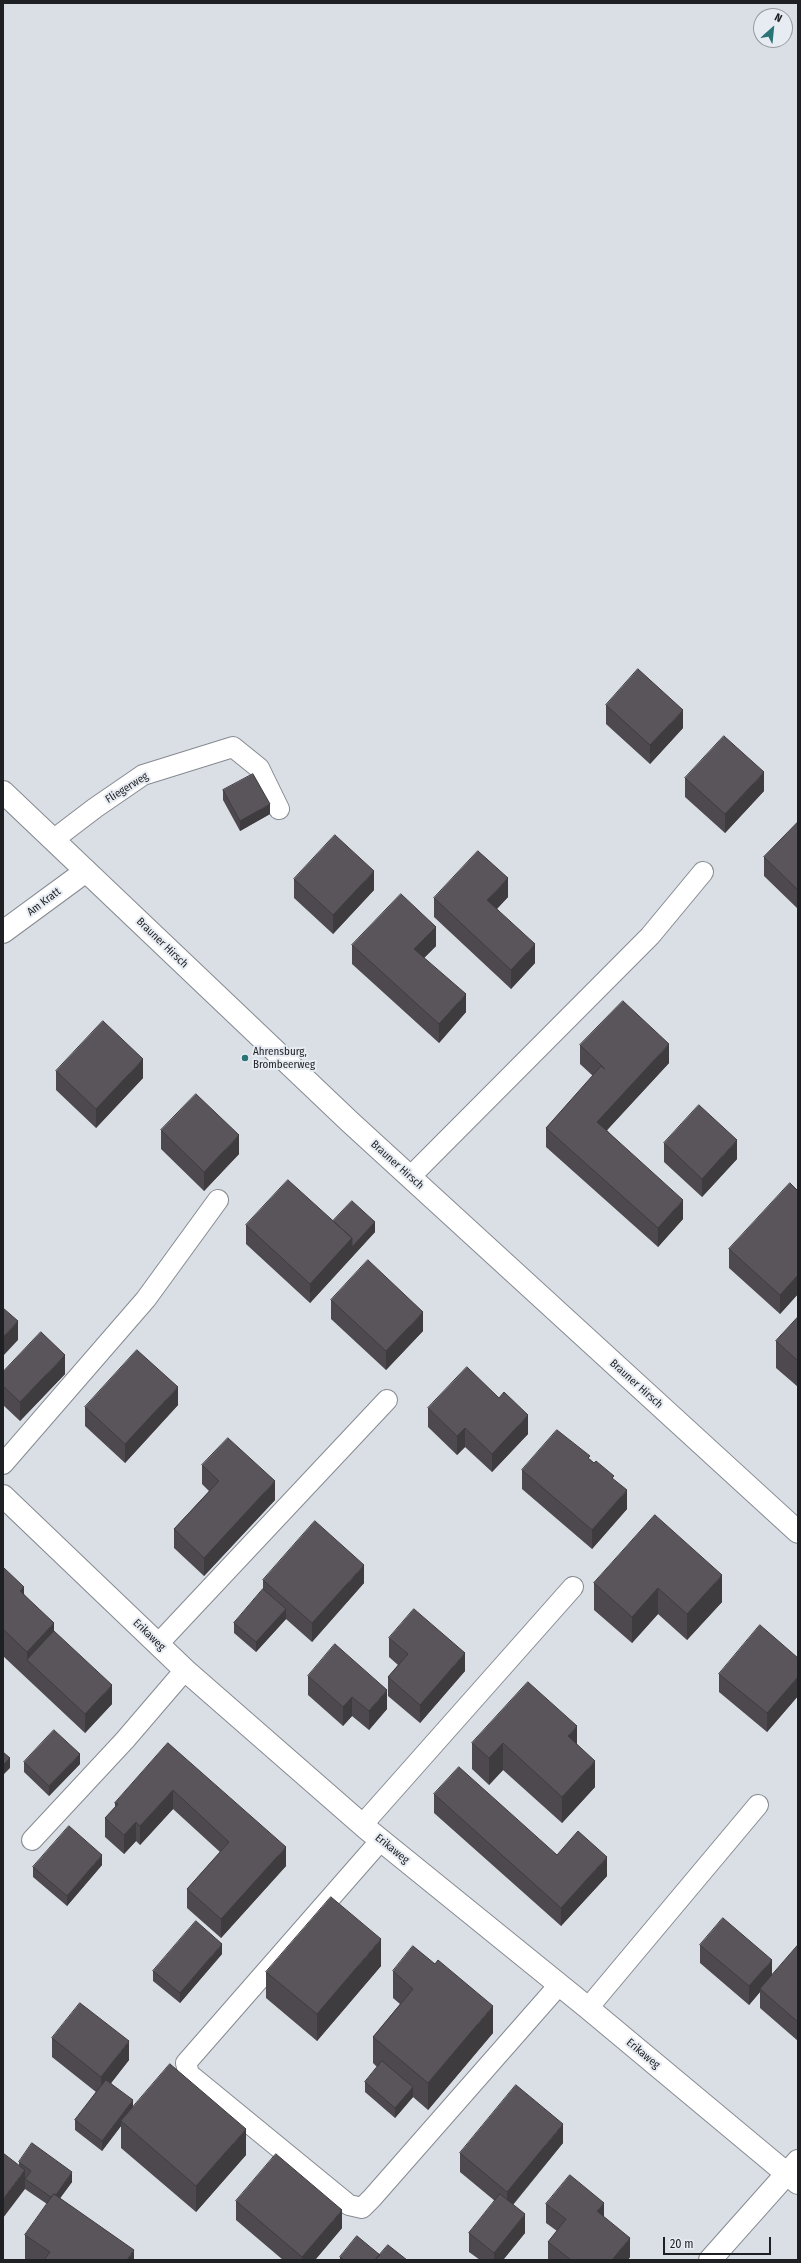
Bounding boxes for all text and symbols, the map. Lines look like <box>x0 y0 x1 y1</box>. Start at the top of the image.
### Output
north arrow <box>753 8 793 48</box>
text: N <box>772 10 784 25</box>
street label: Fliegerweg <box>103 770 151 806</box>
street label: Am Kratt <box>25 885 63 919</box>
street label: Brauner Hirsch <box>133 915 191 971</box>
place label: Ahrensburg, Brombeerweg <box>253 1045 315 1071</box>
marker: Ahrensburg, Brombeerweg <box>240 1053 250 1063</box>
street label: Brauner Hirsch <box>368 1138 426 1192</box>
street label: Brauner Hirsch <box>607 1357 665 1411</box>
street label: Erikaweg <box>130 1616 168 1654</box>
street label: Erikaweg <box>372 1831 412 1867</box>
street label: Erikaweg <box>624 2036 662 2072</box>
scale bar <box>665 2229 773 2255</box>
text: 20 m <box>670 2237 694 2251</box>

